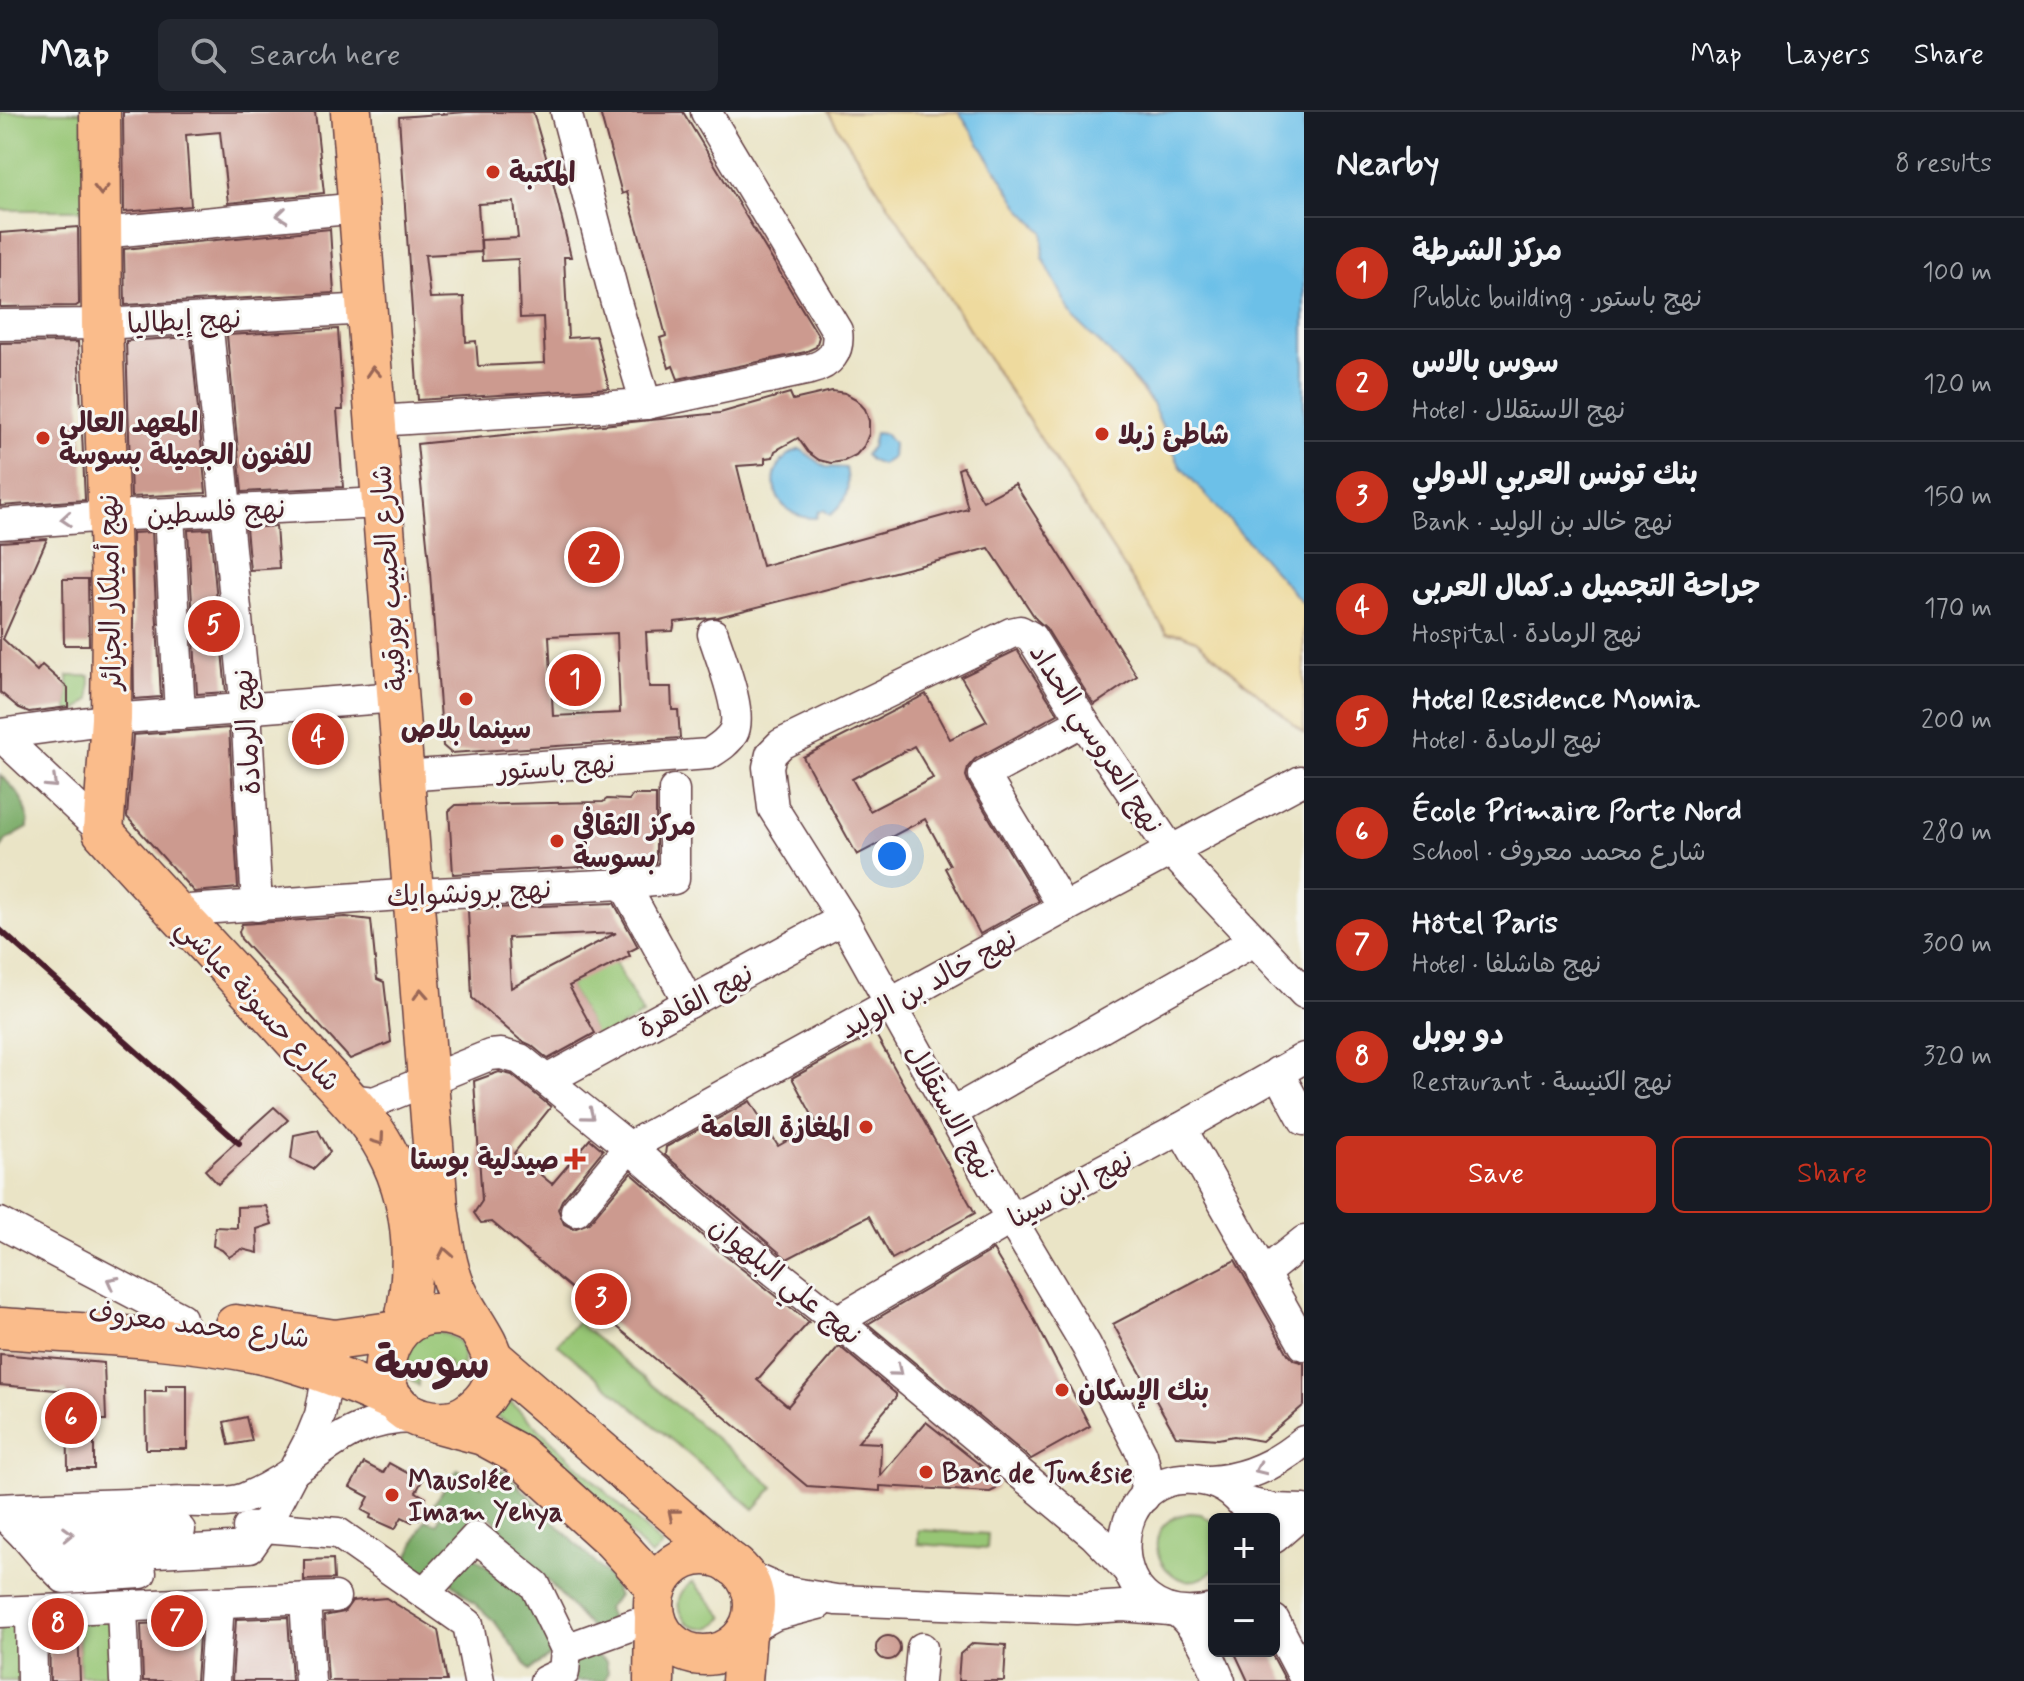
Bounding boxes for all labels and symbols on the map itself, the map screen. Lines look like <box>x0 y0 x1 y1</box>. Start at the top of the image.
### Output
place label: المكتبة <box>509 156 576 193</box>
marker: المكتبة <box>484 163 502 181</box>
one-way arrow <box>92 184 110 197</box>
one-way arrow <box>275 207 288 224</box>
street label: نهج إيطاليا <box>126 301 242 344</box>
one-way arrow <box>365 365 382 378</box>
place label: المعهد العالي للفنون الجميلة بسوسة <box>59 406 312 475</box>
place label: شاطئ زبلا <box>1118 418 1229 455</box>
marker: شاطئ زبلا <box>1093 425 1111 443</box>
marker: المعهد العالي للفنون الجميلة بسوسة <box>34 429 52 447</box>
street label: شارع الحبيب بورقيبة <box>364 463 417 692</box>
street label: نهج فلسطين <box>146 491 287 536</box>
street label: نهج أميلكار الجزائر <box>91 494 132 692</box>
one-way arrow <box>59 510 72 527</box>
pin: 2 <box>568 527 620 587</box>
pin: 5 <box>188 596 240 656</box>
street label: نهج العروسي الحداد <box>1016 637 1170 844</box>
pin: 1 <box>549 650 601 710</box>
street label: نهج الرمادة <box>226 668 271 796</box>
marker: سينما بلاص <box>457 690 475 708</box>
pin: 4 <box>292 709 344 769</box>
place label: سينما بلاص <box>401 712 531 749</box>
street label: نهج باستور <box>494 746 617 791</box>
one-way arrow <box>42 774 57 788</box>
place label: مركز الثقافي بسوسة <box>573 806 696 878</box>
marker: مركز الثقافي بسوسة <box>548 832 566 850</box>
your location <box>872 836 912 876</box>
street label: نهج برونشوايك <box>386 872 552 917</box>
street label: شارع حسونة عياشي <box>164 911 347 1103</box>
street label: نهج خالد بن الوليد <box>834 921 1025 1049</box>
street label: نهج القاهرة <box>632 956 760 1048</box>
one-way arrow <box>412 987 429 1000</box>
street label: نهج الاستقلال <box>895 1037 1003 1187</box>
one-way arrow <box>580 1105 595 1119</box>
place label: المغازة العامة <box>701 1111 850 1148</box>
marker: المغازة العامة <box>857 1118 875 1136</box>
one-way arrow <box>369 1132 384 1146</box>
street label: نهج ابن سينا <box>1002 1142 1140 1239</box>
place label: صيدلية بوستا <box>410 1143 559 1180</box>
marker: صيدلية بوستا <box>566 1150 584 1168</box>
street label: نهج علي البلهوان <box>698 1209 868 1358</box>
one-way arrow <box>437 1247 454 1260</box>
pin: 3 <box>575 1269 627 1329</box>
one-way arrow <box>106 1276 121 1291</box>
street label: شارع محمد معروف <box>86 1295 311 1358</box>
district label: سوسة <box>374 1337 490 1395</box>
one-way arrow <box>887 1361 902 1376</box>
place label: بنك الإسكان <box>1078 1374 1209 1411</box>
marker: بنك الإسكان <box>1053 1381 1071 1399</box>
pin: 6 <box>45 1388 97 1448</box>
place label: Banc de Tunésie <box>942 1456 1133 1493</box>
one-way arrow <box>1254 1459 1268 1475</box>
place label: Mausolée Imam Yehya <box>408 1463 563 1532</box>
marker: Banc de Tunésie <box>917 1463 935 1481</box>
marker: Mausolée Imam Yehya <box>383 1486 401 1504</box>
one-way arrow <box>668 1509 683 1524</box>
one-way arrow <box>62 1526 75 1543</box>
pin: 7 <box>151 1591 203 1651</box>
pin: 8 <box>32 1594 84 1654</box>

